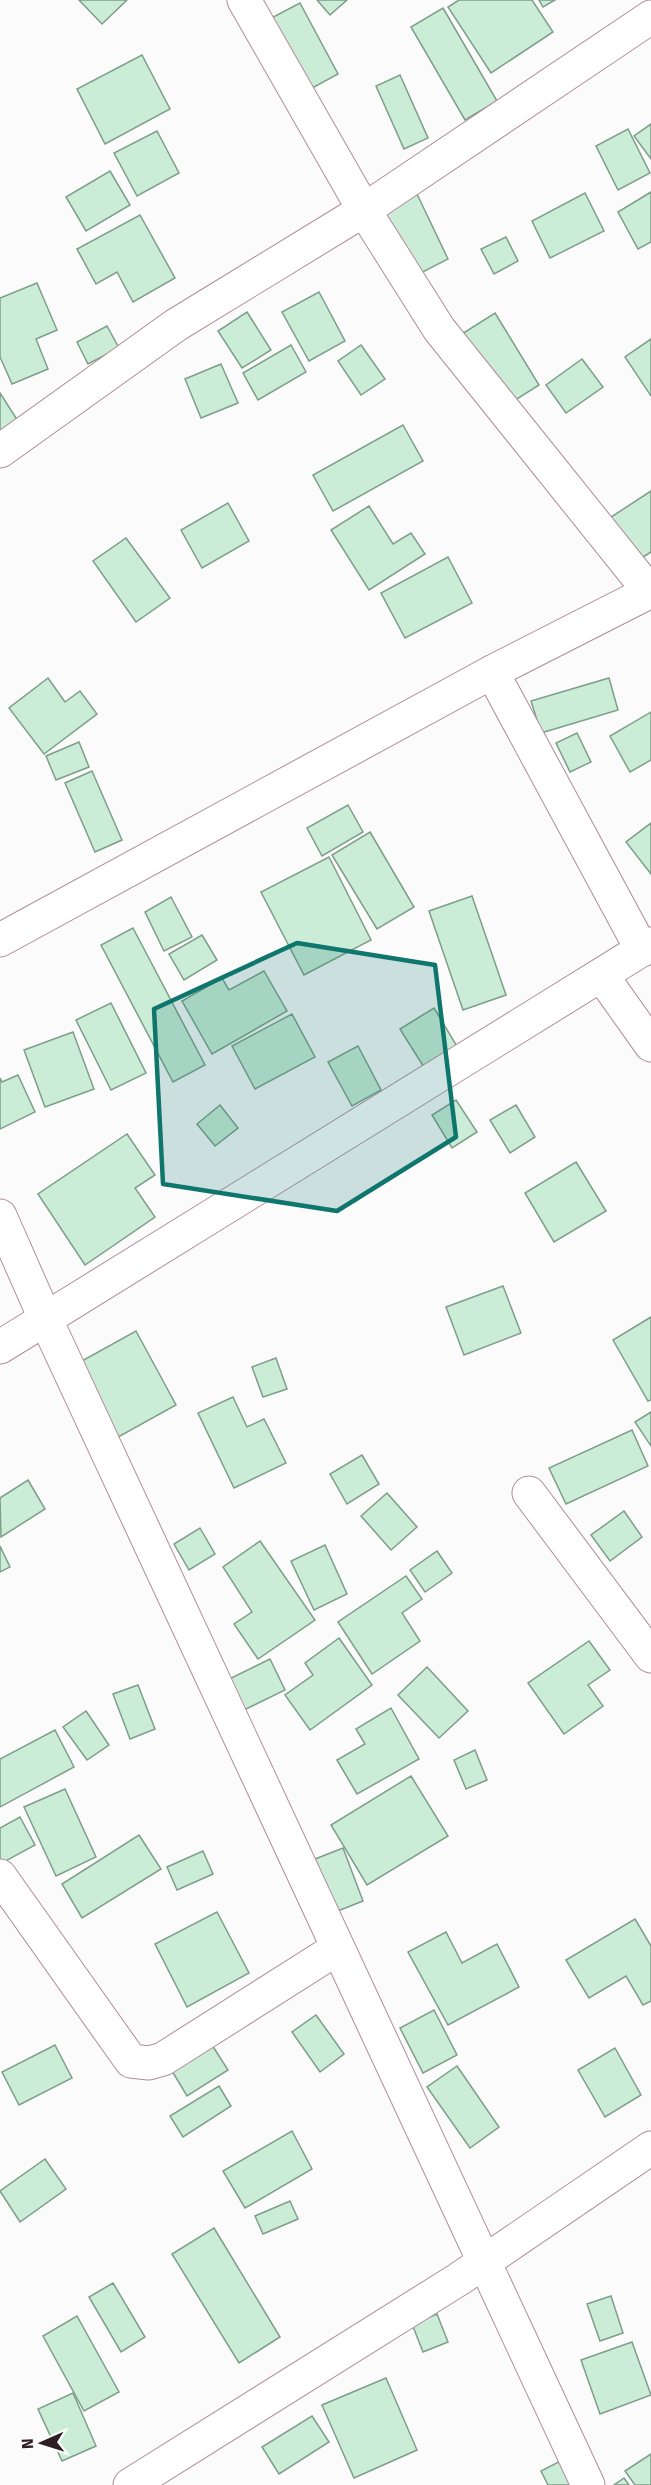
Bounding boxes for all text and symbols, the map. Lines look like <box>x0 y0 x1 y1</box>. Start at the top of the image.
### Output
north arrow <box>12 2413 72 2473</box>
text: N <box>18 2438 37 2450</box>

